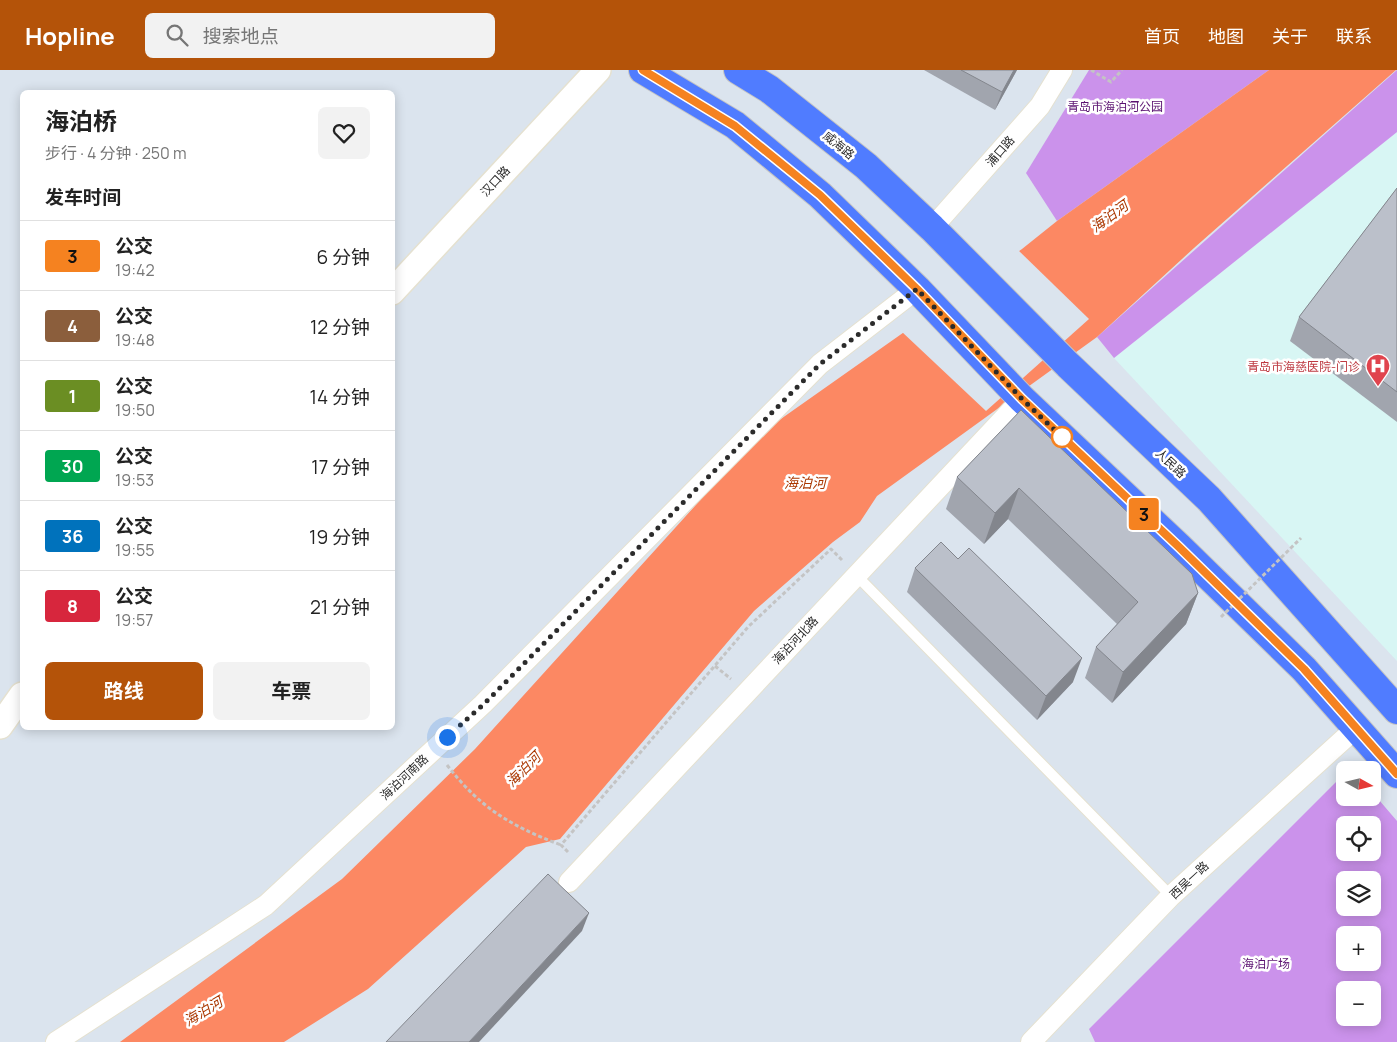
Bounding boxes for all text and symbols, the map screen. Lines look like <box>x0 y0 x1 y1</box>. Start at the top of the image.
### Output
search box <box>145 13 495 58</box>
text: Hopline <box>25 19 115 52</box>
icon: search <box>163 21 191 49</box>
text: 搜索地点 <box>203 23 279 49</box>
text: 首页 <box>1144 24 1180 48</box>
text: 地图 <box>1208 24 1244 48</box>
text: 关于 <box>1272 24 1308 48</box>
text: 联系 <box>1336 24 1372 48</box>
park label: 青岛市海泊河公园 <box>1067 98 1163 115</box>
text: 海泊桥 <box>45 104 117 137</box>
button: heart <box>318 107 370 159</box>
street label: 威海路 <box>820 127 858 163</box>
street label: 浦口路 <box>982 132 1018 170</box>
text: 步行 · 4 分钟 · 250 m <box>45 142 187 164</box>
street label: 汉口路 <box>477 162 513 200</box>
text: 发车时间 <box>45 184 121 210</box>
water label: 海泊河 <box>1086 194 1134 236</box>
text: 公交 <box>115 233 153 259</box>
text: 3 <box>67 244 78 268</box>
text: 6 分钟 <box>316 244 370 270</box>
text: 19:42 <box>115 259 155 281</box>
text: 公交 <box>115 303 153 329</box>
text: 4 <box>67 314 78 338</box>
text: 12 分钟 <box>310 314 370 340</box>
text: 19:48 <box>115 329 155 351</box>
hospital icon: 青岛市海慈医院-门诊 <box>1365 353 1391 387</box>
place label: 青岛市海慈医院-门诊 <box>1247 358 1360 375</box>
text: 公交 <box>115 373 153 399</box>
text: 1 <box>69 384 76 408</box>
text: 14 分钟 <box>310 384 370 410</box>
text: 19:50 <box>115 399 155 421</box>
unlabelled marker <box>1051 426 1073 448</box>
text: 公交 <box>115 443 153 469</box>
street label: 人民路 <box>1152 445 1190 481</box>
text: 30 <box>61 454 84 478</box>
text: 17 分钟 <box>311 454 370 480</box>
text: 19:53 <box>115 469 154 491</box>
water label: 海泊河 <box>784 473 829 492</box>
line badge: 3 <box>1128 498 1160 530</box>
text: 3 <box>1139 502 1149 526</box>
text: 公交 <box>115 513 153 539</box>
text: 36 <box>62 524 83 548</box>
text: 19 分钟 <box>309 524 370 550</box>
text: 19:55 <box>115 539 154 561</box>
text: 公交 <box>115 583 153 609</box>
text: 8 <box>67 594 78 618</box>
text: 21 分钟 <box>310 594 370 620</box>
text: 19:57 <box>115 609 153 631</box>
street label: 海泊河北路 <box>768 612 822 668</box>
button: 路线 <box>45 662 203 720</box>
button: 车票 <box>213 662 370 720</box>
your location <box>435 725 460 750</box>
water label: 海泊河 <box>501 745 547 791</box>
street label: 海泊河南路 <box>376 750 432 804</box>
north arrow <box>1336 761 1381 806</box>
map controls <box>1336 761 1381 1026</box>
button: locate <box>1336 816 1381 861</box>
street label: 西吴一路 <box>1166 857 1212 903</box>
button: layers <box>1336 871 1381 916</box>
button: + <box>1336 926 1381 971</box>
park label: 海泊广场 <box>1242 955 1290 972</box>
button: − <box>1336 981 1381 1026</box>
water label: 海泊河 <box>180 990 228 1030</box>

